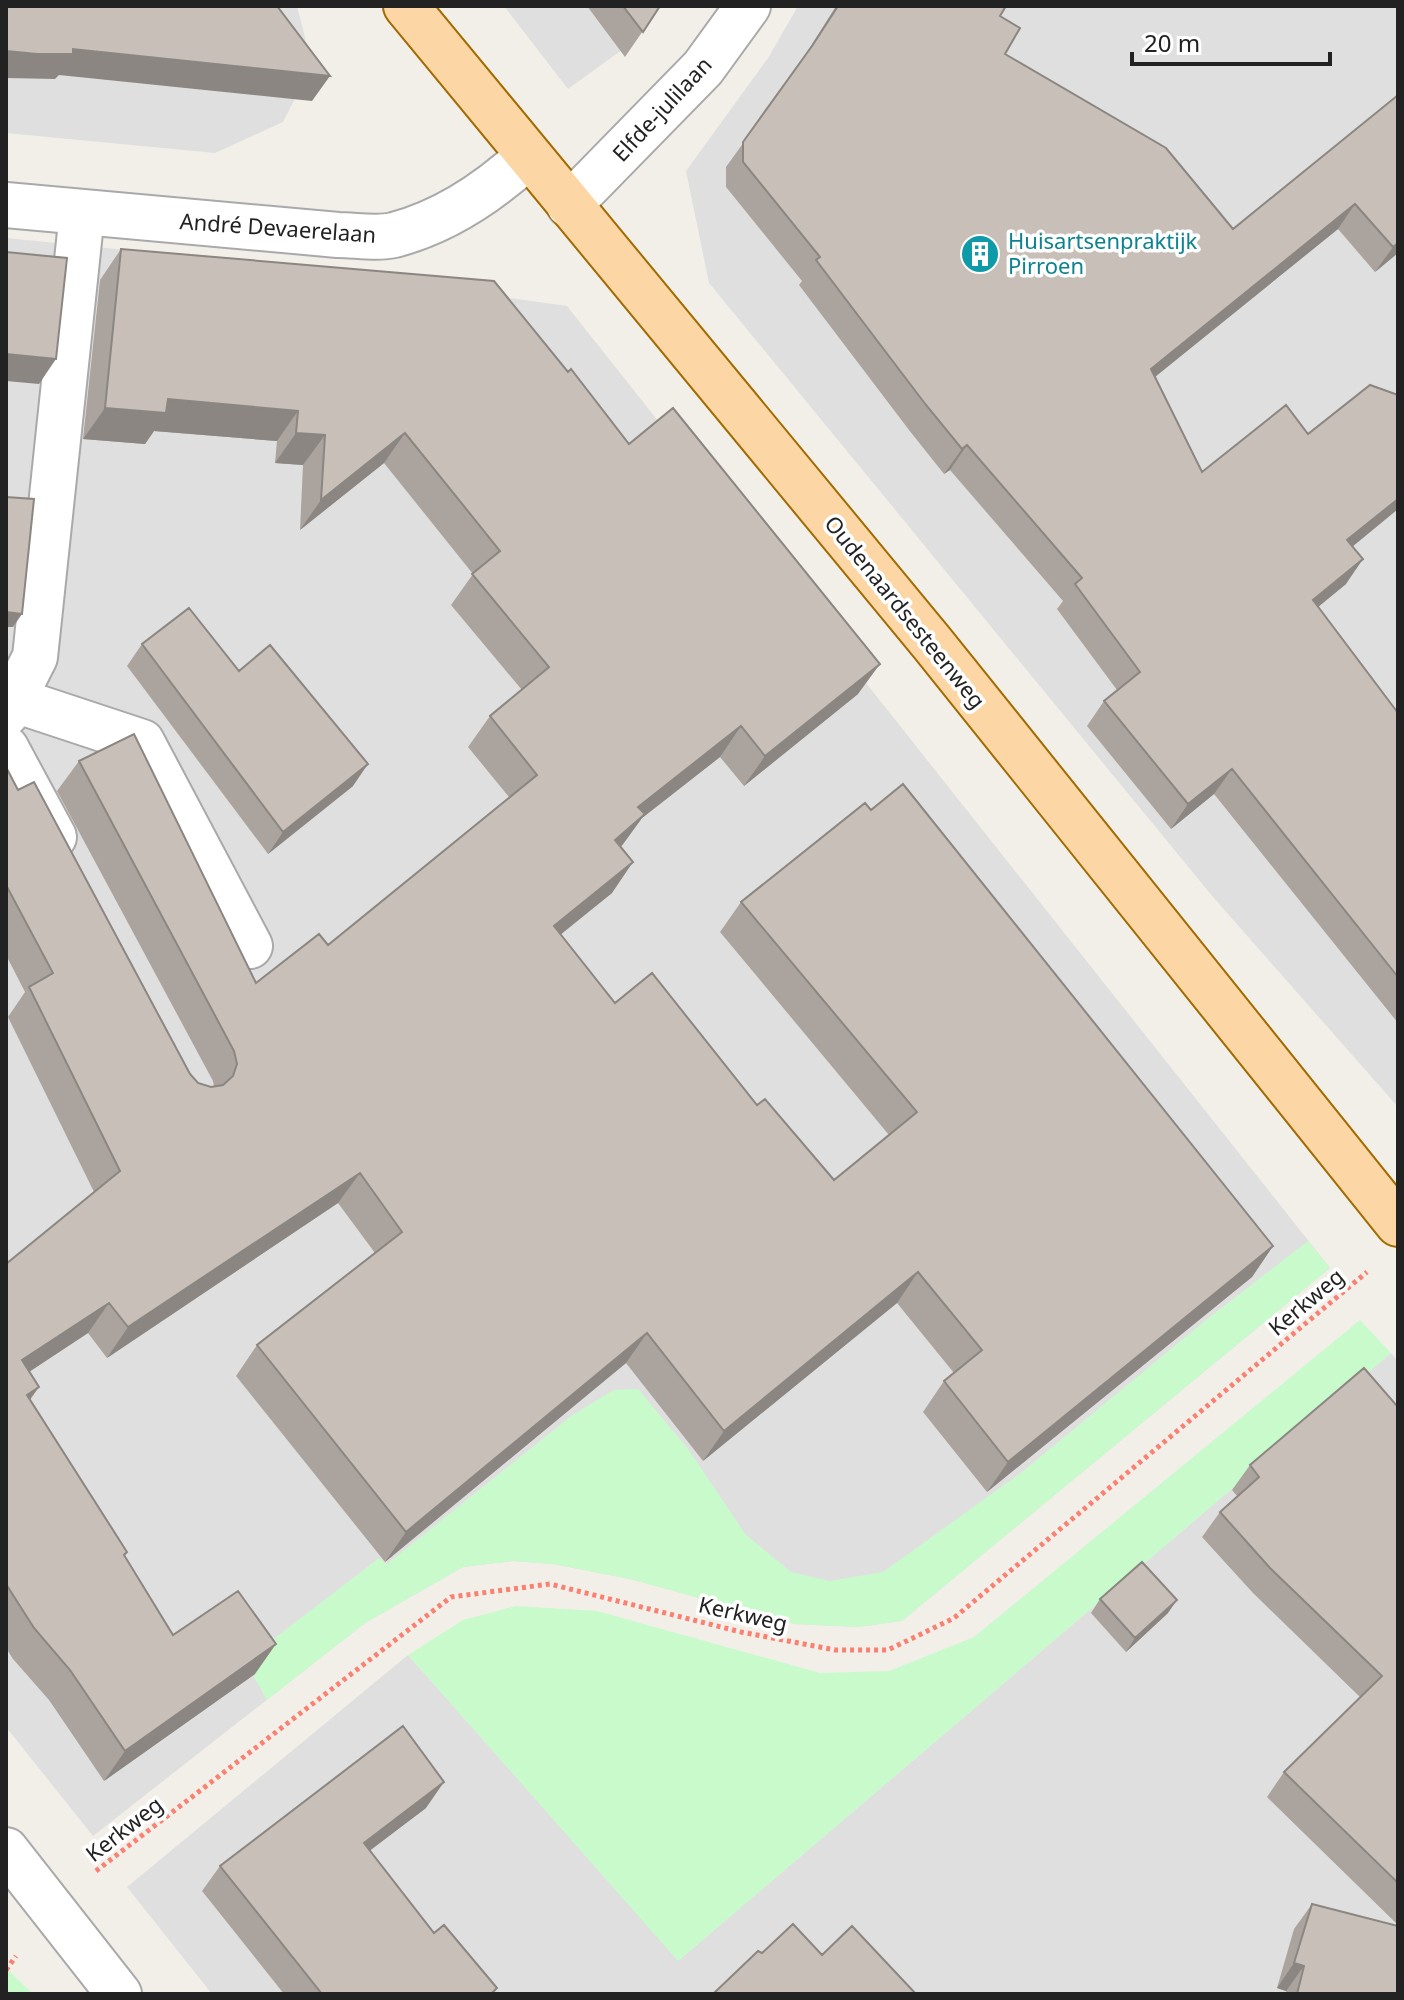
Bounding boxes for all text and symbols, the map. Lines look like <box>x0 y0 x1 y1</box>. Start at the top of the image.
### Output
scale bar <box>1132 16 1330 66</box>
text: 20 m <box>1144 26 1200 59</box>
street label: Elfde-julilaan <box>605 49 718 167</box>
street label: André Devaerelaan <box>179 205 377 249</box>
place label: Huisartsenpraktijk Pirroen <box>1008 225 1198 280</box>
building icon: Huisartsenpraktijk Pirroen <box>959 233 1001 275</box>
street label: Oudenaardsesteenweg <box>819 509 993 714</box>
street label: Kerkweg <box>1261 1261 1350 1342</box>
street label: Kerkweg <box>696 1588 790 1638</box>
street label: Kerkweg <box>79 1789 168 1868</box>

